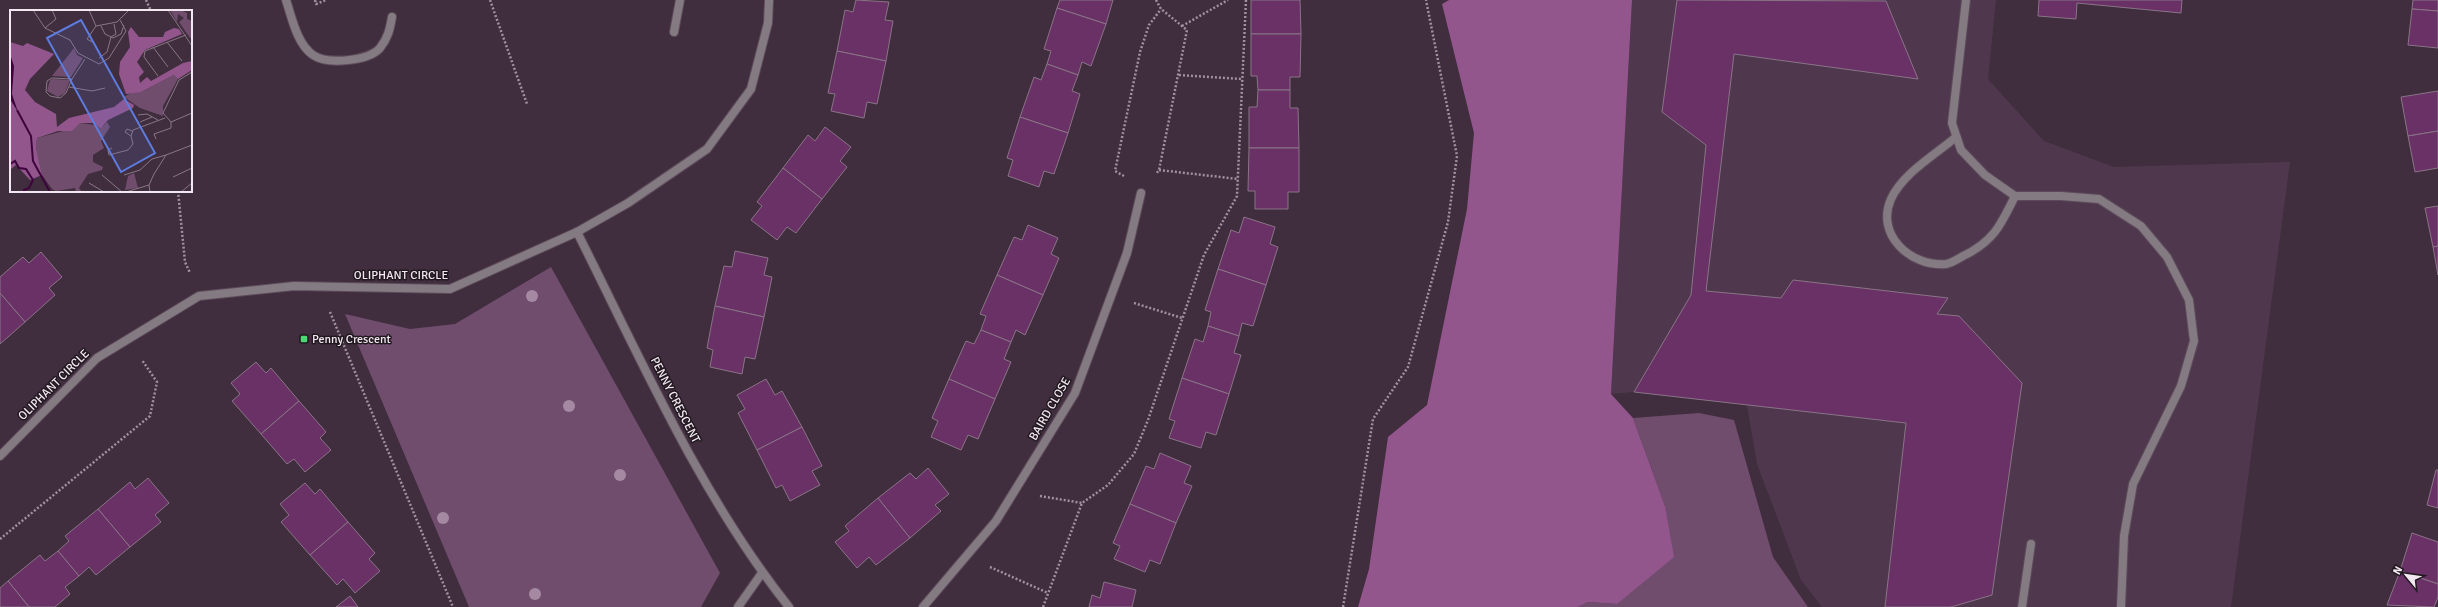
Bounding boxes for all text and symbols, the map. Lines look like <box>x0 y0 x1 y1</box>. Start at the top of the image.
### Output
inset map <box>10 10 192 192</box>
street label: OLIPHANT CIRCLE <box>354 268 448 283</box>
place label: Penny Crescent <box>312 332 391 347</box>
marker: Penny Crescent <box>299 334 309 344</box>
street label: OLIPHANT CIRCLE <box>15 346 93 424</box>
street label: PENNY CRESCENT <box>647 354 703 446</box>
street label: BAIRD CLOSE <box>1026 375 1074 443</box>
north arrow <box>2386 555 2426 595</box>
text: N <box>2390 564 2405 577</box>

